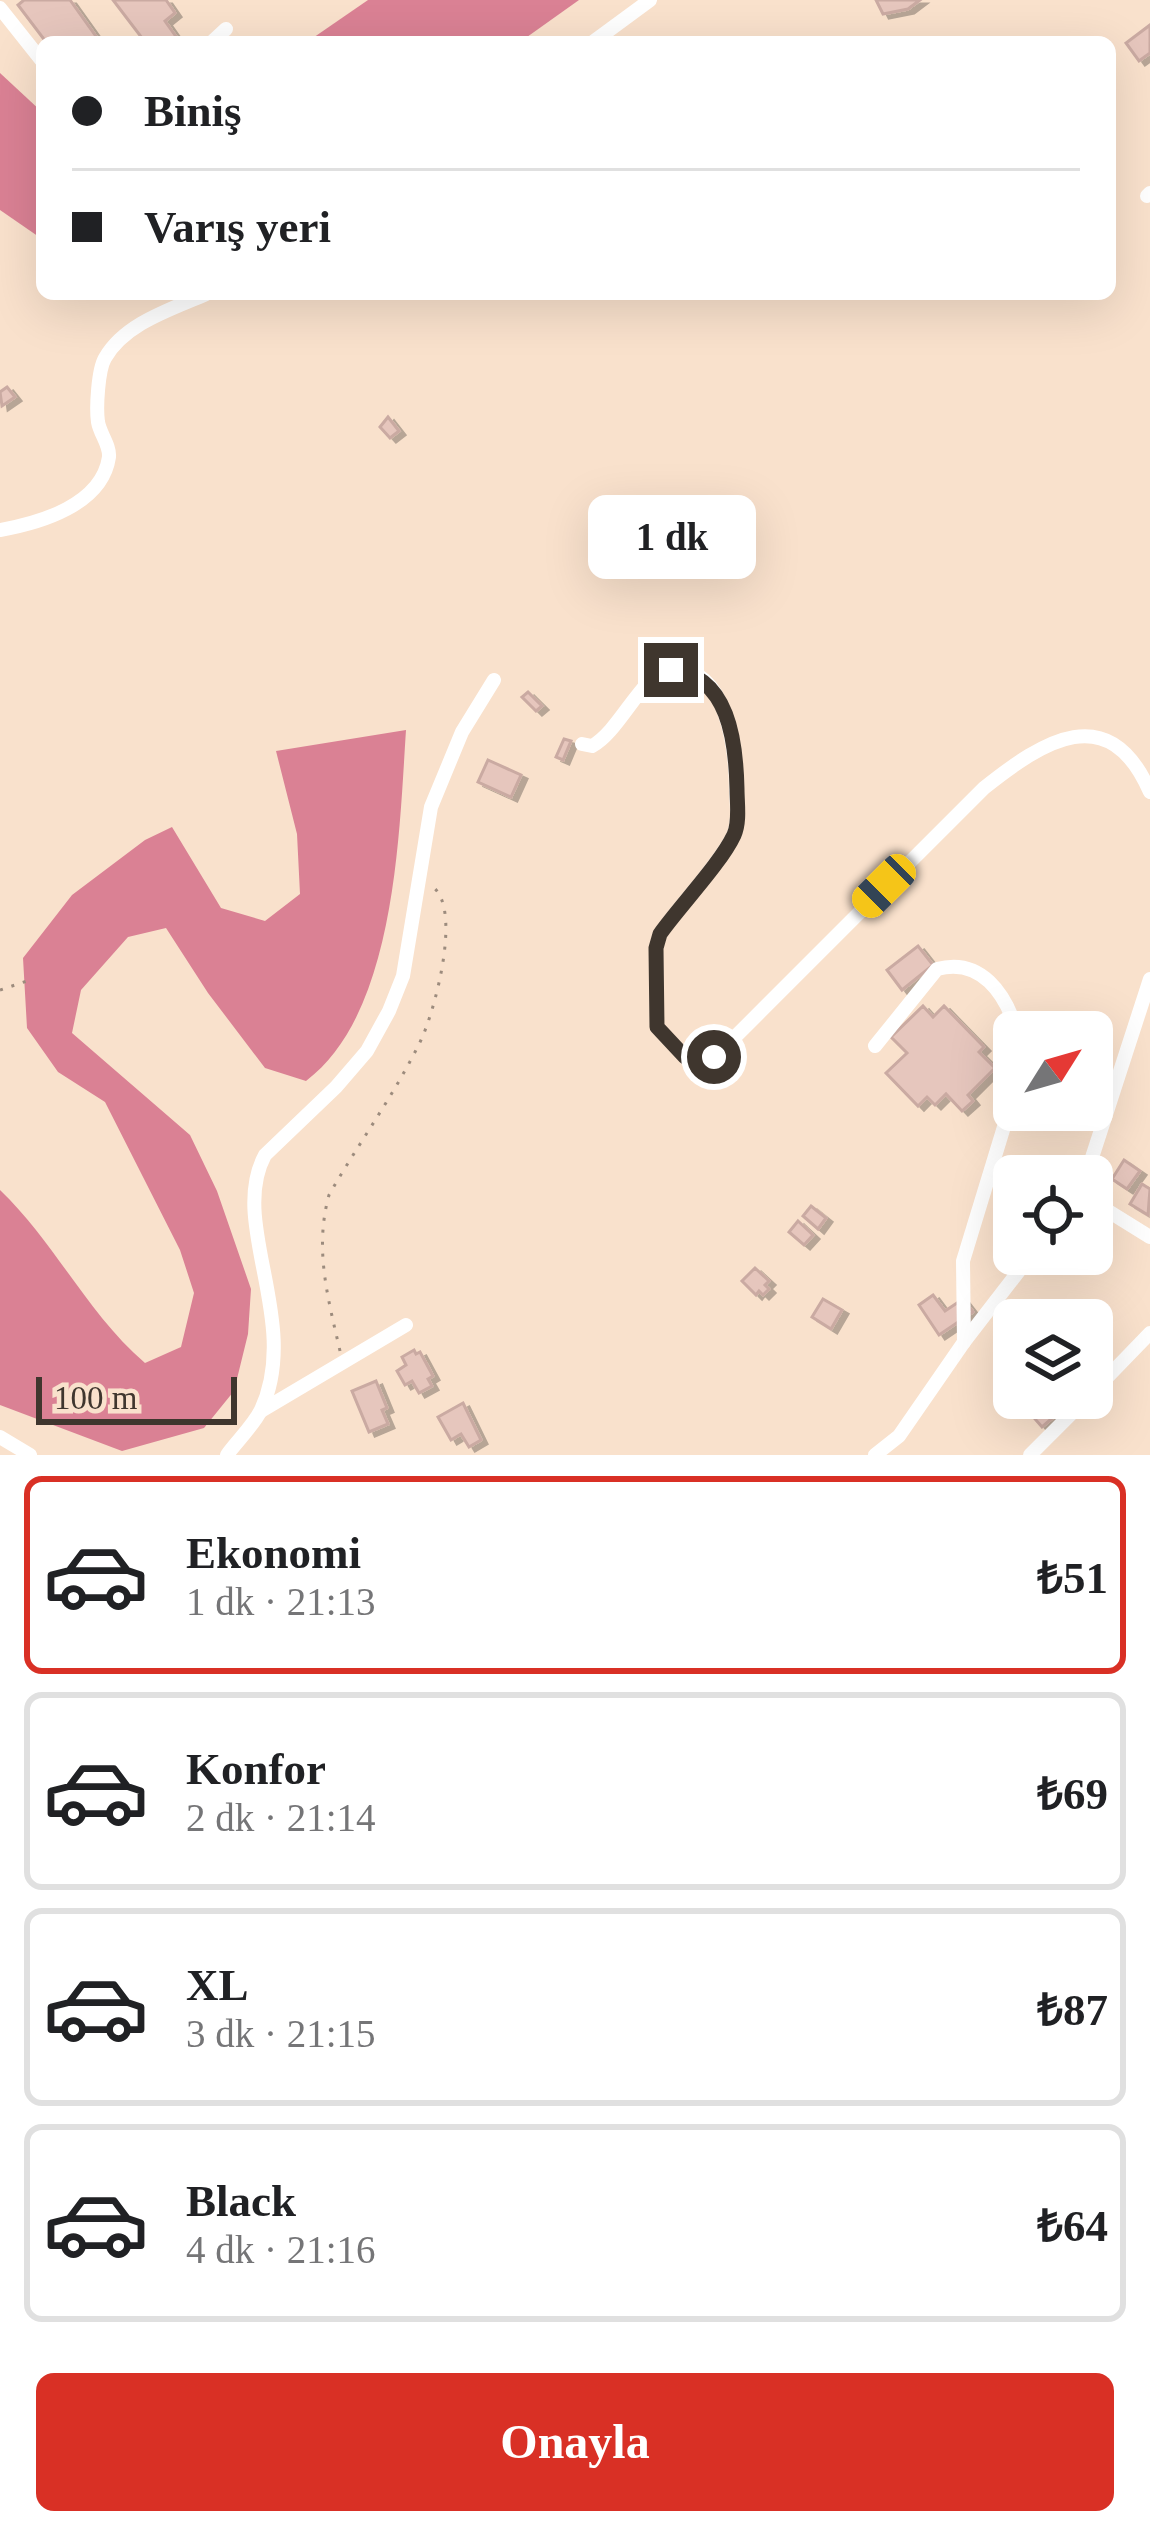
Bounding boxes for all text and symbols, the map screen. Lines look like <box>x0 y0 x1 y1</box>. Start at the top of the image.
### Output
text: Biniş <box>144 86 242 136</box>
text: Varış yeri <box>144 202 331 252</box>
callout: 1 dk <box>587 496 755 580</box>
text: 1 dk <box>636 515 708 558</box>
route end <box>644 643 698 697</box>
car <box>846 848 922 924</box>
north arrow <box>993 1011 1113 1131</box>
map controls <box>993 1011 1113 1419</box>
route start <box>687 1030 741 1084</box>
button: locate <box>993 1155 1113 1275</box>
button: layers <box>993 1299 1113 1419</box>
scale bar <box>36 1371 237 1424</box>
text: 100 m <box>54 1380 137 1416</box>
icon: car <box>42 1521 150 1629</box>
text: Ekonomi <box>186 1528 361 1578</box>
text: ₺51 <box>1037 1553 1108 1603</box>
text: 1 dk · 21:13 <box>186 1580 376 1623</box>
icon: car <box>42 1737 150 1845</box>
text: Konfor <box>186 1744 326 1794</box>
text: ₺69 <box>1037 1769 1108 1819</box>
text: 2 dk · 21:14 <box>186 1796 376 1839</box>
icon: car <box>42 1953 150 2061</box>
text: XL <box>186 1960 249 2010</box>
text: ₺87 <box>1037 1985 1108 2035</box>
text: 3 dk · 21:15 <box>186 2012 376 2055</box>
icon: car <box>42 2169 150 2277</box>
text: Black <box>186 2176 296 2226</box>
text: ₺64 <box>1037 2201 1108 2251</box>
text: 4 dk · 21:16 <box>186 2228 376 2271</box>
button: Onayla <box>36 2373 1114 2511</box>

